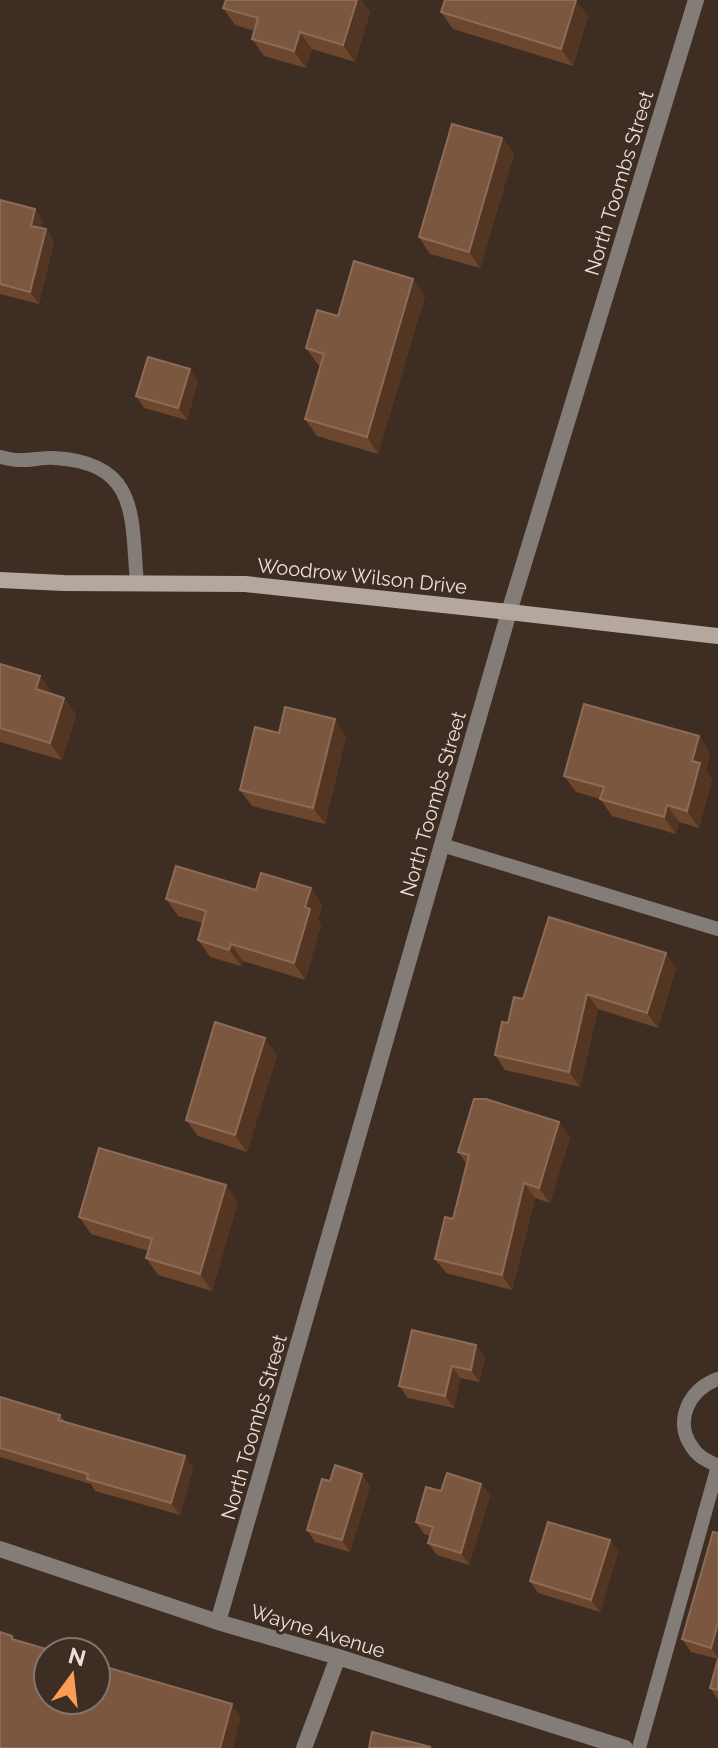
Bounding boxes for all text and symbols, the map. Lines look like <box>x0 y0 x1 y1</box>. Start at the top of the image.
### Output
street label: North Toombs Street <box>579 88 659 278</box>
street label: Woodrow Wilson Drive <box>256 553 468 599</box>
street label: North Toombs Street <box>395 708 471 899</box>
street label: North Toombs Street <box>216 1331 292 1522</box>
street label: Wayne Avenue <box>248 1599 388 1663</box>
north arrow <box>32 1636 112 1716</box>
text: N <box>66 1642 89 1671</box>

